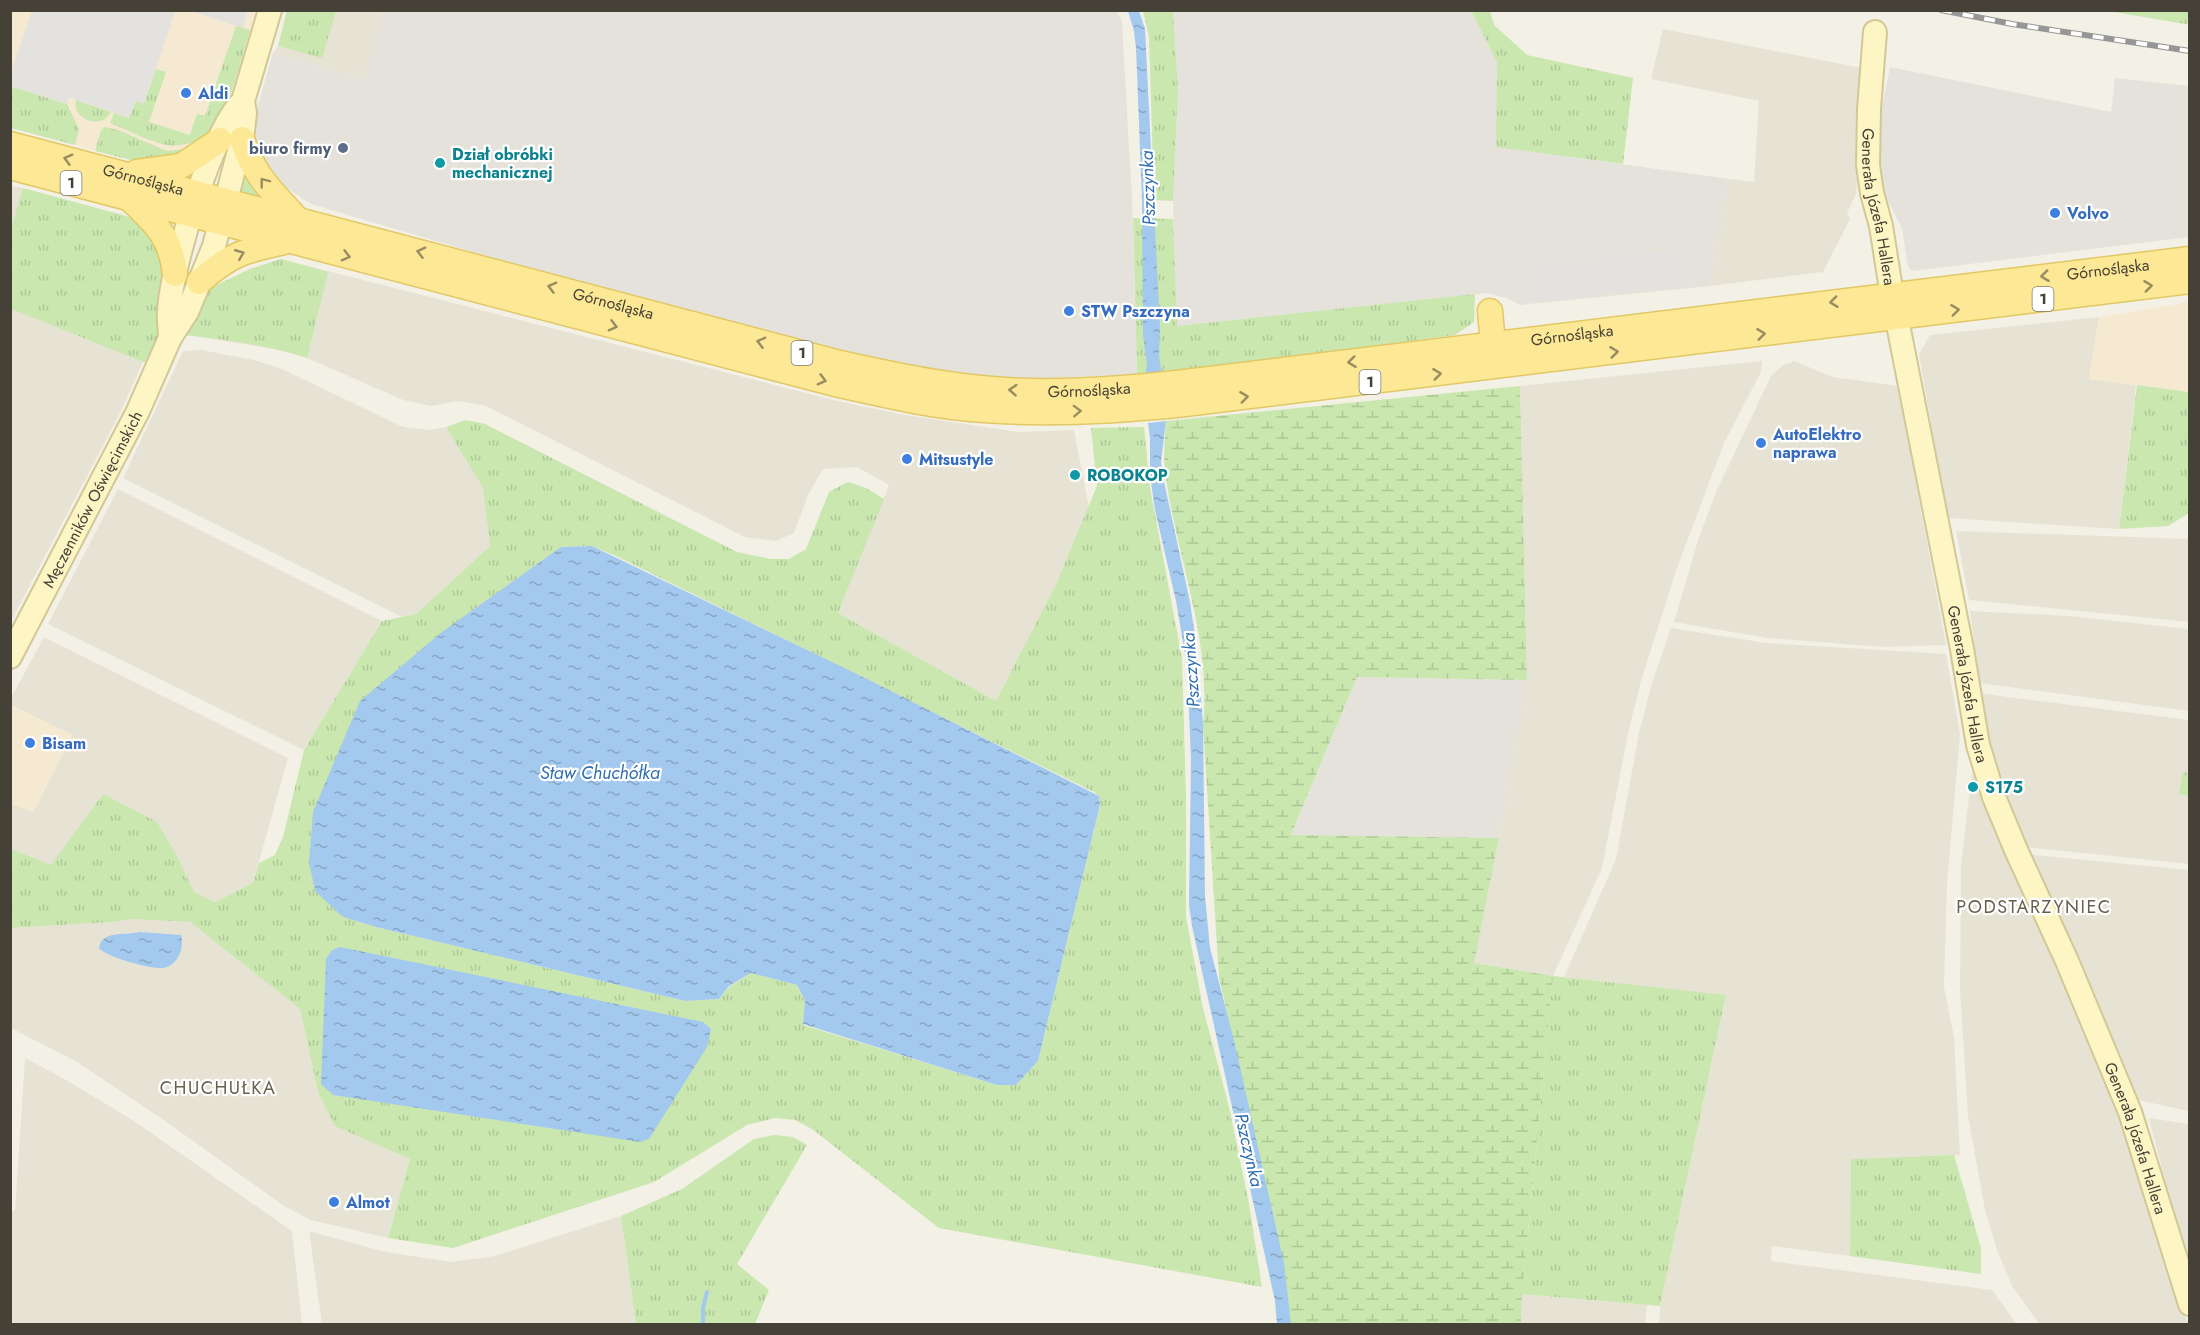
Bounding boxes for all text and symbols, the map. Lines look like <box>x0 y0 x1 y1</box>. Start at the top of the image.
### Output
place label: Aldi <box>197 82 228 105</box>
marker: Aldi <box>179 86 193 100</box>
street label: Generała Józefa Hallera <box>1856 128 1902 287</box>
place label: biuro firmy <box>249 137 332 160</box>
marker: biuro firmy <box>336 141 350 155</box>
place label: Dział obróbki mechanicznej <box>452 143 553 184</box>
water label: Pszczynka <box>1134 150 1162 226</box>
one-way arrow <box>63 154 74 166</box>
marker: Dział obróbki mechanicznej <box>433 156 447 170</box>
street label: Górnośląska <box>100 158 186 201</box>
road number: 1 <box>60 171 82 195</box>
one-way arrow <box>261 178 272 189</box>
place label: Volvo <box>2066 202 2109 225</box>
marker: Volvo <box>2048 206 2062 220</box>
one-way arrow <box>416 247 427 259</box>
one-way arrow <box>234 249 245 261</box>
one-way arrow <box>341 249 351 262</box>
street label: Górnośląska <box>2065 253 2150 285</box>
one-way arrow <box>2040 269 2049 282</box>
one-way arrow <box>2144 280 2153 292</box>
one-way arrow <box>547 281 557 294</box>
street label: Górnośląska <box>570 282 656 325</box>
road number: 1 <box>2032 287 2054 311</box>
one-way arrow <box>1830 296 1839 308</box>
place label: STW Pszczyna <box>1081 300 1190 323</box>
marker: STW Pszczyna <box>1062 304 1076 318</box>
one-way arrow <box>1950 304 1960 317</box>
street label: Górnośląska <box>1529 318 1614 351</box>
one-way arrow <box>607 319 618 331</box>
one-way arrow <box>1757 328 1766 341</box>
one-way arrow <box>756 336 766 349</box>
road number: 1 <box>792 341 812 365</box>
one-way arrow <box>1609 346 1618 359</box>
one-way arrow <box>1347 355 1356 367</box>
one-way arrow <box>1433 368 1442 380</box>
road number: 1 <box>1360 370 1380 394</box>
one-way arrow <box>817 373 827 386</box>
street label: Górnośląska <box>1048 376 1131 403</box>
one-way arrow <box>1009 384 1018 397</box>
one-way arrow <box>1239 392 1248 404</box>
one-way arrow <box>1073 405 1082 418</box>
street label: Męczenników Oświęcimskich <box>37 407 148 592</box>
place label: AutoElektro naprawa <box>1772 423 1861 464</box>
marker: AutoElektro naprawa <box>1754 436 1768 450</box>
place label: Mitsustyle <box>919 448 993 471</box>
marker: Mitsustyle <box>900 452 914 466</box>
place label: ROBOKOP <box>1087 464 1168 487</box>
marker: ROBOKOP <box>1068 468 1082 482</box>
street label: Generała Józefa Hallera <box>1942 603 1994 766</box>
water label: Pszczynka <box>1175 632 1207 708</box>
place label: Bisam <box>42 732 86 755</box>
marker: Bisam <box>23 736 37 750</box>
water label: Staw Chuchółka <box>540 760 660 786</box>
place label: S175 <box>1985 776 2023 799</box>
marker: S175 <box>1966 780 1980 794</box>
district label: PODSTARZYNIEC <box>1956 894 2112 920</box>
street label: Generała Józefa Hallera <box>2099 1059 2173 1217</box>
district label: CHUCHUŁKA <box>160 1075 276 1101</box>
water label: Pszczynka <box>1228 1111 1270 1189</box>
place label: Almot <box>345 1191 391 1214</box>
marker: Almot <box>327 1195 341 1209</box>

